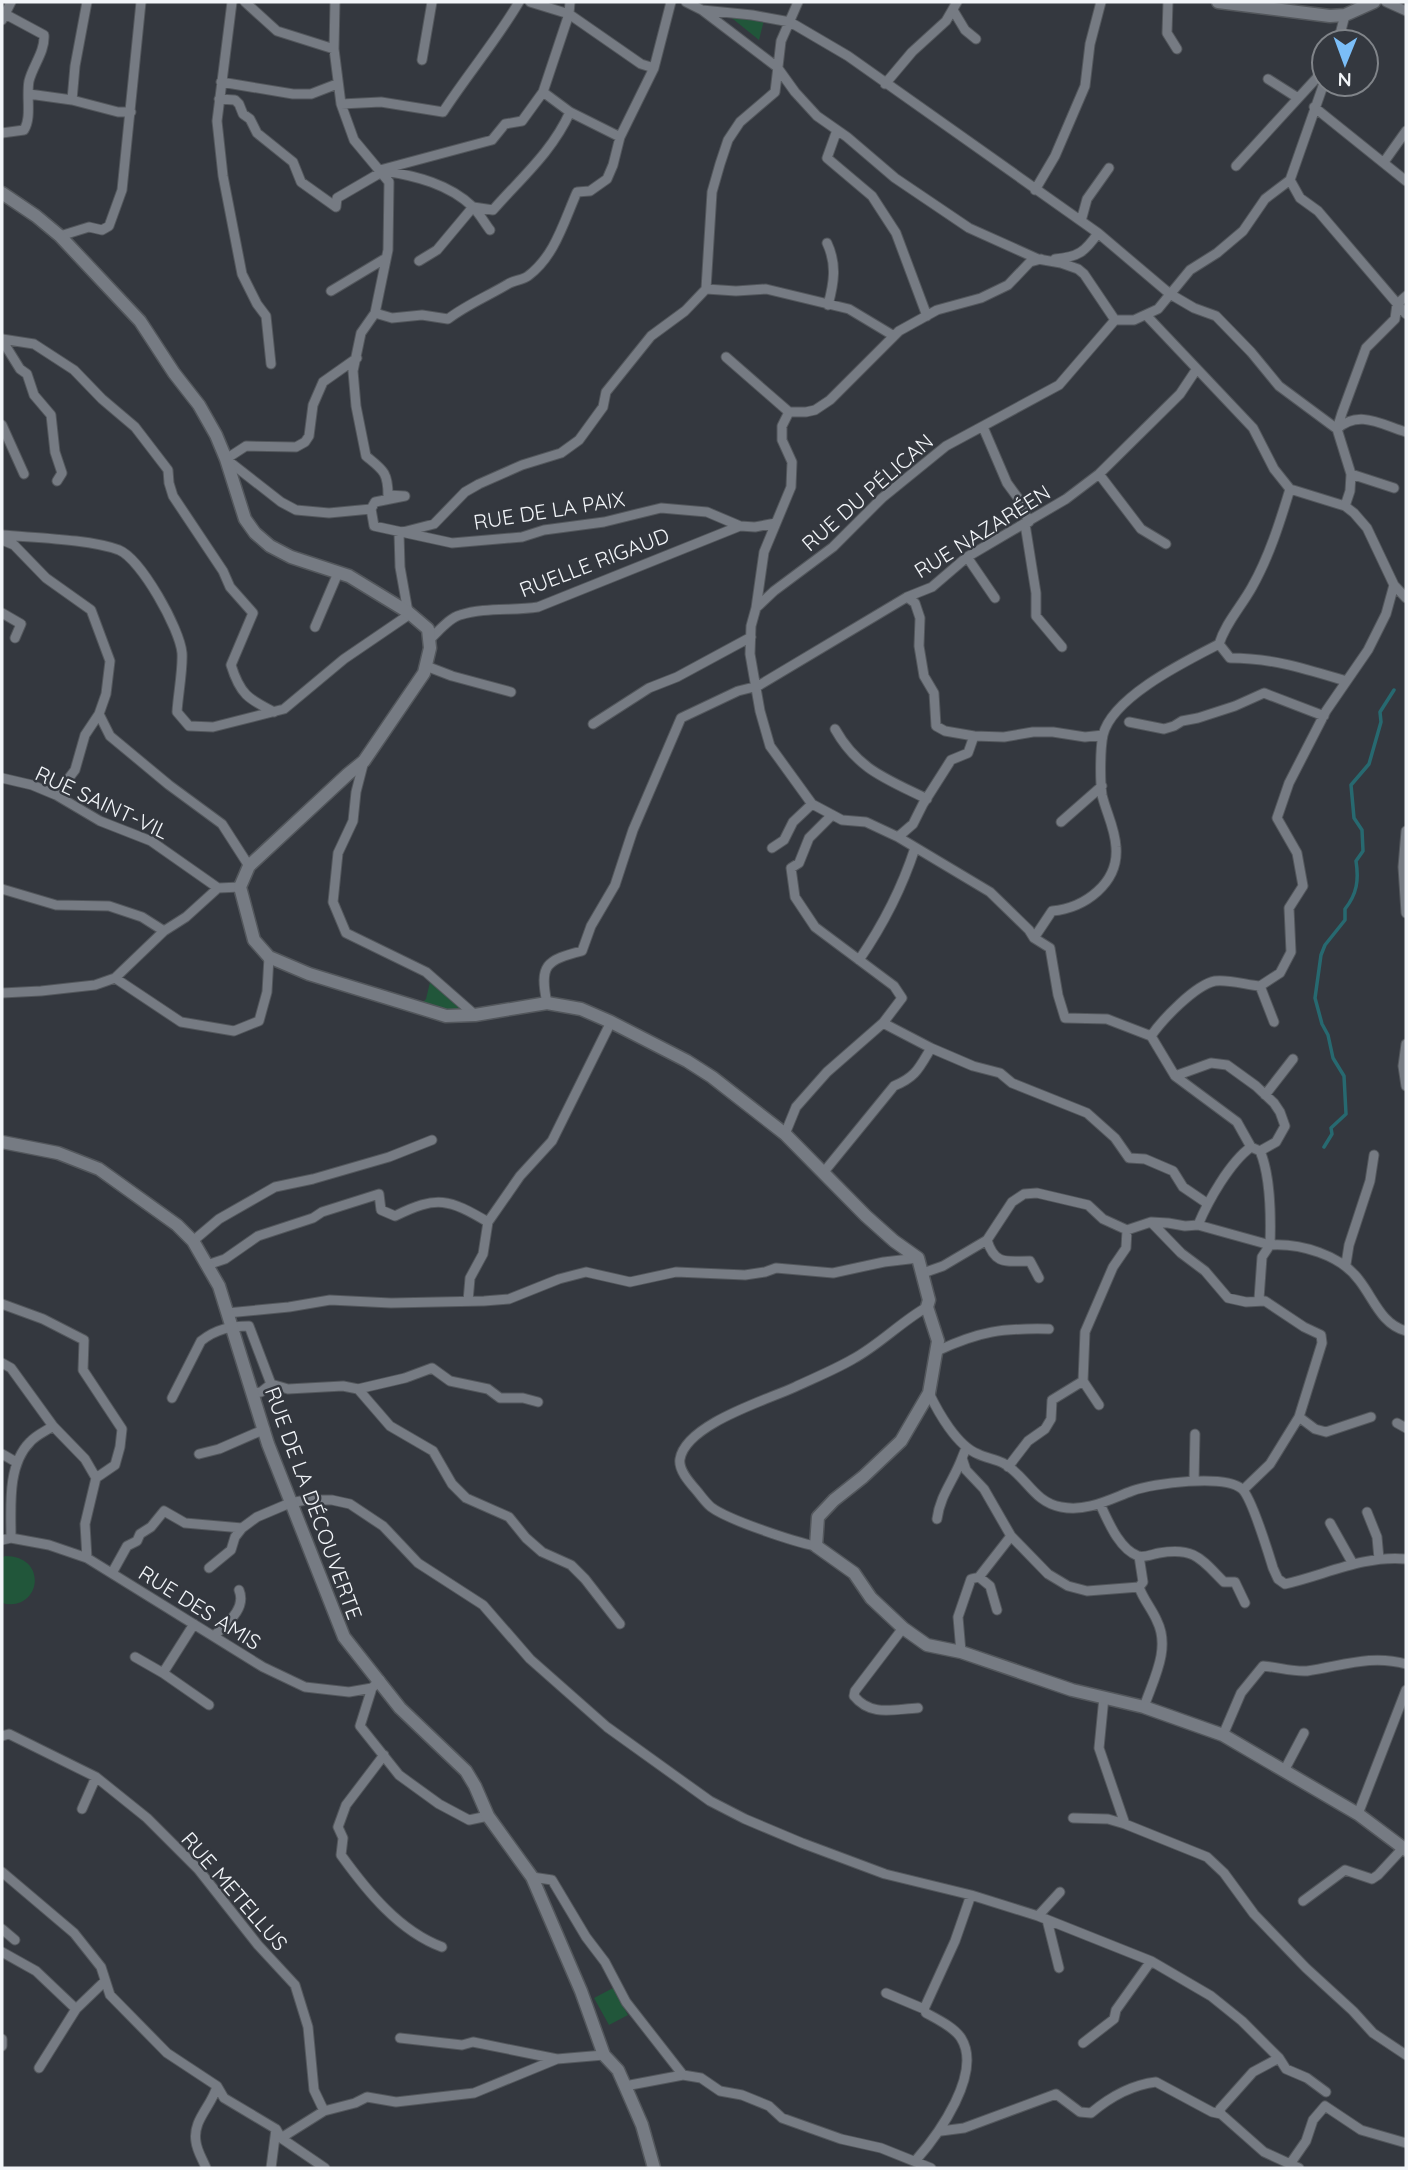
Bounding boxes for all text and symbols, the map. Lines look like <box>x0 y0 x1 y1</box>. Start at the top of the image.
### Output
north arrow <box>1310 28 1380 98</box>
text: N <box>1338 68 1352 92</box>
street label: RUE DU PÉLICAN <box>796 428 938 556</box>
street label: RUE NAZARÉEN <box>909 479 1055 583</box>
street label: RUE DE LA PAIX <box>471 485 627 535</box>
street label: RUELLE RIGAUD <box>515 522 673 602</box>
street label: RUE SAINT-VIL <box>31 760 173 844</box>
street label: RUE DE LA DÉCOUVERTE <box>260 1383 368 1623</box>
street label: RUE DES AMIS <box>134 1559 266 1655</box>
street label: RUE METELLUS <box>176 1826 294 1956</box>

